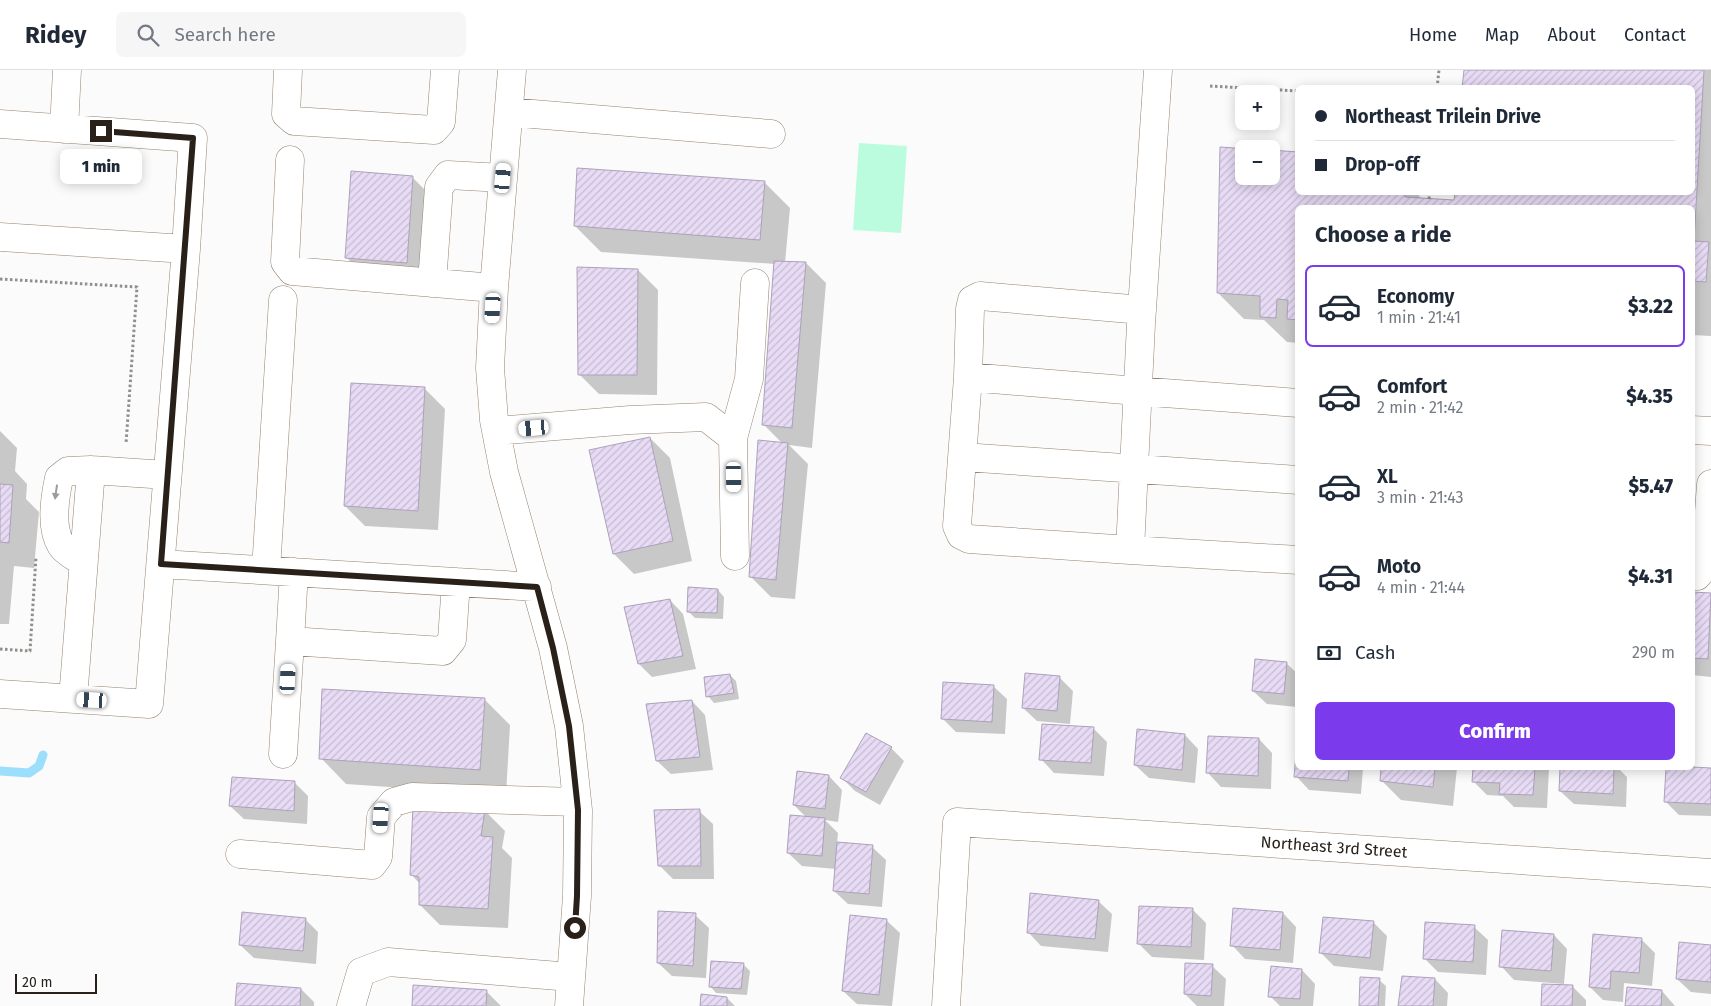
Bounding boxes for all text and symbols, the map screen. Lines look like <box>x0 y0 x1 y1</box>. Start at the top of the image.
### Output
search box <box>116 12 466 57</box>
text: Ridey <box>25 21 86 49</box>
icon: search <box>134 21 162 49</box>
text: Search here <box>174 23 276 46</box>
text: Home <box>1409 24 1457 46</box>
text: Map <box>1485 24 1519 46</box>
text: About <box>1547 24 1596 46</box>
text: Contact <box>1624 24 1686 46</box>
map controls <box>1235 85 1280 185</box>
button: + <box>1235 85 1280 130</box>
text: Northeast Trilein Drive <box>1345 105 1541 128</box>
route end <box>90 120 112 142</box>
button: − <box>1235 140 1280 185</box>
callout: 1 min <box>60 148 142 184</box>
text: Drop-off <box>1345 153 1419 176</box>
text: 1 min <box>82 157 120 176</box>
car <box>494 162 511 194</box>
text: Choose a ride <box>1315 221 1451 248</box>
icon: car <box>1317 284 1362 329</box>
text: Economy <box>1377 285 1454 308</box>
car <box>484 293 501 323</box>
text: $3.22 <box>1628 295 1673 318</box>
text: 1 min · 21:41 <box>1377 308 1461 327</box>
icon: car <box>1317 374 1362 419</box>
text: Comfort <box>1377 375 1447 398</box>
text: $4.35 <box>1626 385 1673 408</box>
text: 2 min · 21:42 <box>1377 398 1463 417</box>
car <box>518 419 549 437</box>
car <box>726 462 741 492</box>
icon: car <box>1317 464 1362 509</box>
text: XL <box>1377 465 1398 488</box>
text: $5.47 <box>1628 475 1673 498</box>
one-way arrow <box>52 484 60 500</box>
text: 3 min · 21:43 <box>1377 488 1464 507</box>
icon: car <box>1317 554 1362 599</box>
text: Moto <box>1377 555 1421 578</box>
text: $4.31 <box>1628 565 1673 588</box>
text: 4 min · 21:44 <box>1377 578 1465 597</box>
icon: cash <box>1315 639 1343 667</box>
text: Cash <box>1355 641 1396 664</box>
text: 290 m <box>1632 643 1675 662</box>
car <box>279 664 296 694</box>
car <box>76 692 107 708</box>
button: Confirm <box>1315 702 1675 760</box>
car <box>372 803 389 833</box>
street label: Northeast 3rd Street <box>1260 832 1408 862</box>
route start <box>564 917 586 939</box>
scale bar <box>15 971 98 994</box>
text: 20 m <box>22 974 52 991</box>

